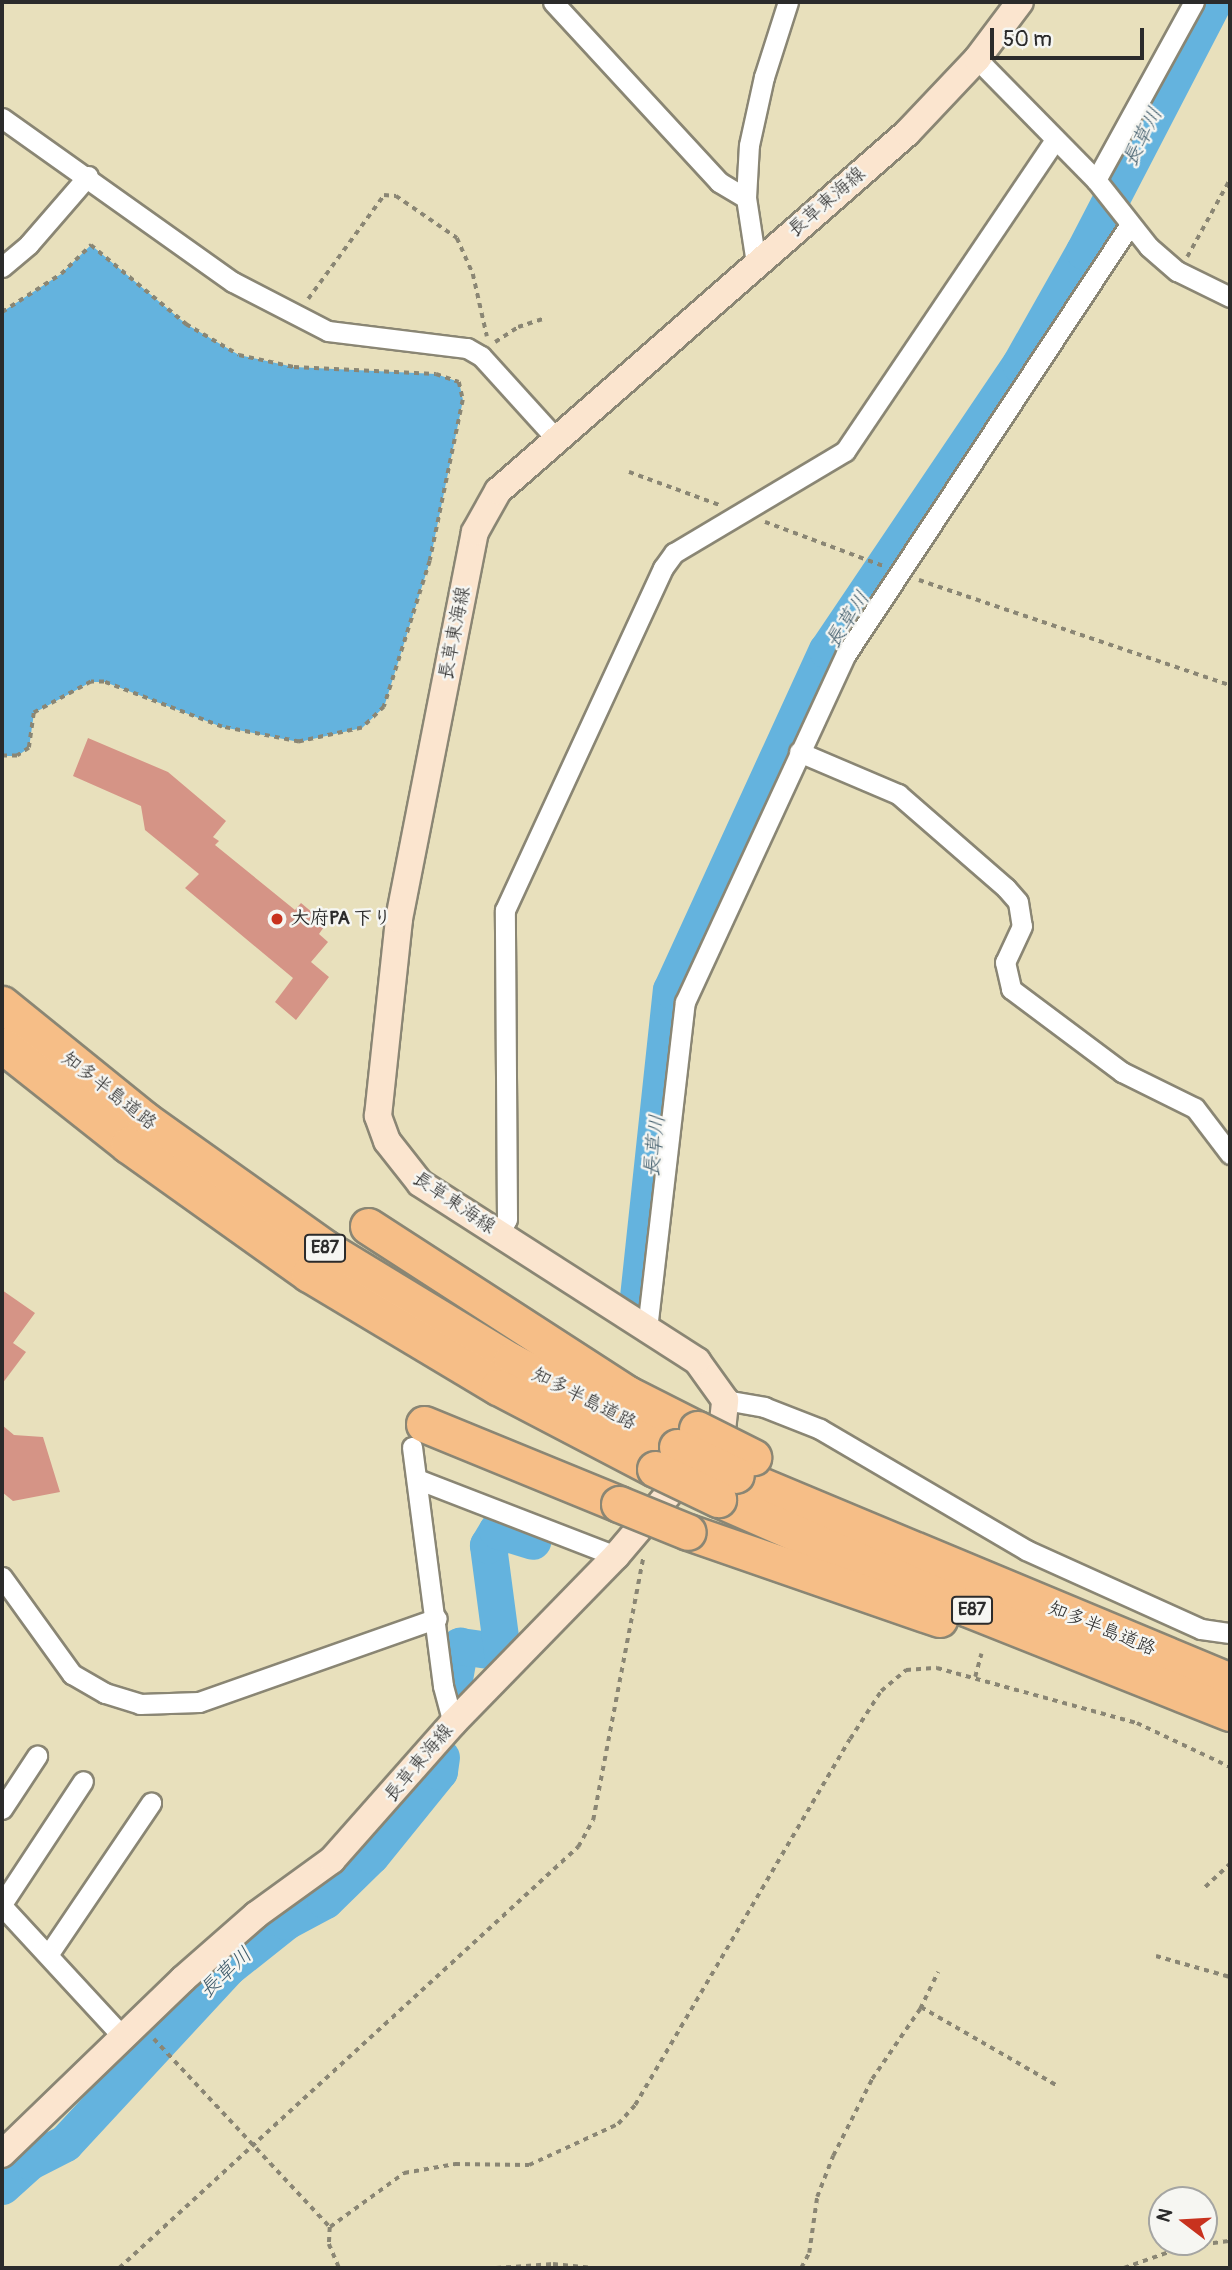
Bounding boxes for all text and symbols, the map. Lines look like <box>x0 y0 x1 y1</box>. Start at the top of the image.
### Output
scale bar <box>994 14 1148 58</box>
text: 50 m <box>1003 26 1052 53</box>
water label: 長草川 <box>1117 103 1169 171</box>
street label: 長草東海線 <box>784 162 870 242</box>
street label: 長草東海線 <box>435 584 475 682</box>
water label: 長草川 <box>820 587 876 653</box>
place label: 大府PA 下り <box>291 908 392 930</box>
marker: 大府PA 下り <box>269 911 285 927</box>
street label: 知多半島道路 <box>57 1047 161 1135</box>
water label: 長草川 <box>639 1113 671 1179</box>
street label: 長草東海線 <box>408 1167 500 1239</box>
road number: E87 <box>304 1233 346 1262</box>
street label: 知多半島道路 <box>528 1363 640 1435</box>
road number: E87 <box>951 1596 993 1624</box>
street label: 知多半島道路 <box>1045 1597 1159 1661</box>
street label: 長草東海線 <box>380 1719 458 1807</box>
water label: 長草川 <box>194 1942 258 2004</box>
north arrow <box>1148 2186 1218 2256</box>
text: N <box>1151 2206 1178 2225</box>

